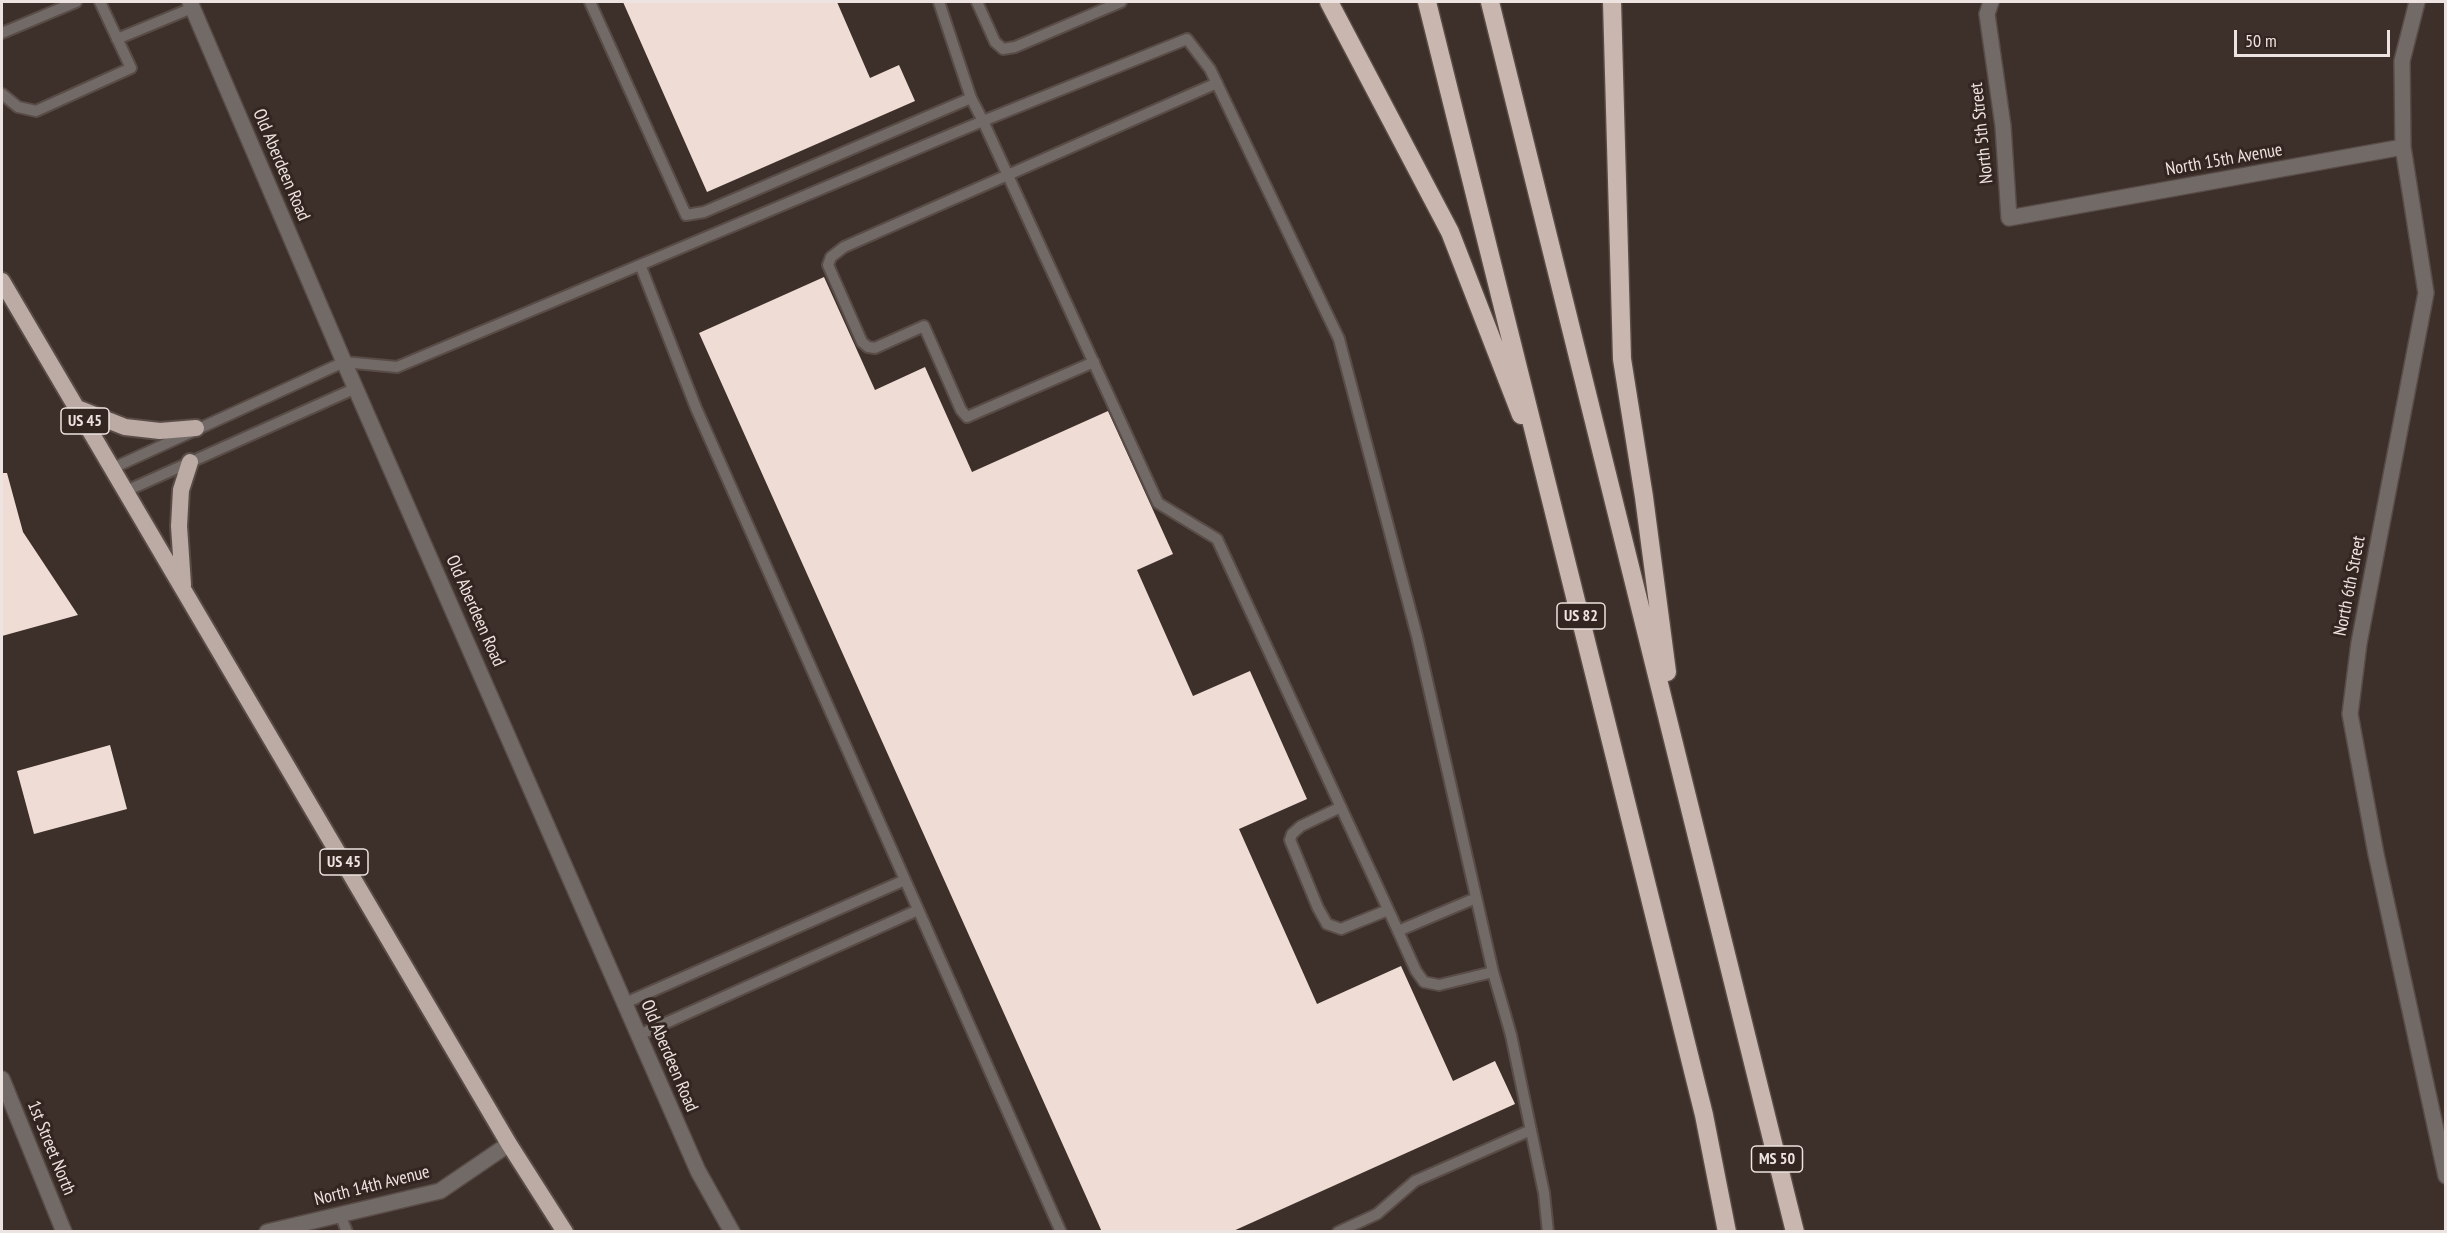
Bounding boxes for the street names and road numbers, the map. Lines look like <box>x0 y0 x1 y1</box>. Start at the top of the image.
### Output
street label: North 5th Street <box>1966 81 1998 185</box>
street label: Old Aberdeen Road <box>248 106 314 224</box>
street label: North 15th Avenue <box>2164 139 2284 181</box>
road number: US 45 <box>61 408 109 434</box>
street label: North 6th Street <box>2330 534 2370 638</box>
street label: Old Aberdeen Road <box>441 552 509 670</box>
road number: US 82 <box>1557 603 1605 629</box>
road number: US 45 <box>320 849 368 875</box>
street label: Old Aberdeen Road <box>636 997 702 1115</box>
street label: 1st Street North <box>22 1098 80 1198</box>
road number: MS 50 <box>1752 1146 1802 1172</box>
street label: North 14th Avenue <box>312 1161 432 1211</box>

